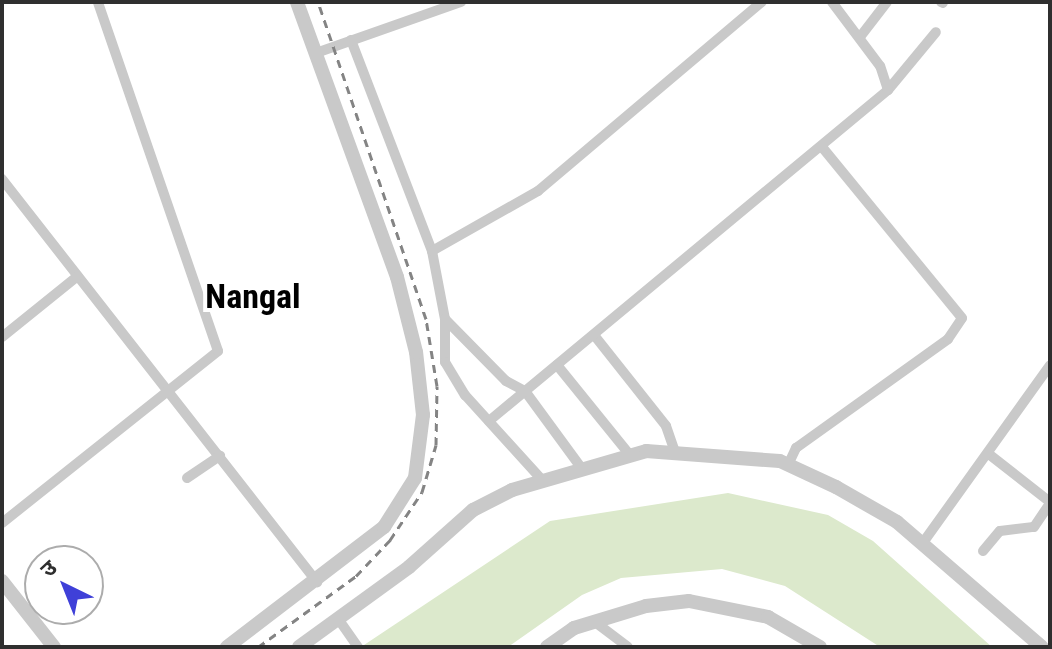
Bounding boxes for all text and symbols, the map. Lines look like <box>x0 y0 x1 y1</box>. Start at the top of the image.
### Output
district label: Nangal <box>205 277 301 317</box>
north arrow <box>24 545 104 625</box>
text: उ <box>35 555 62 582</box>

